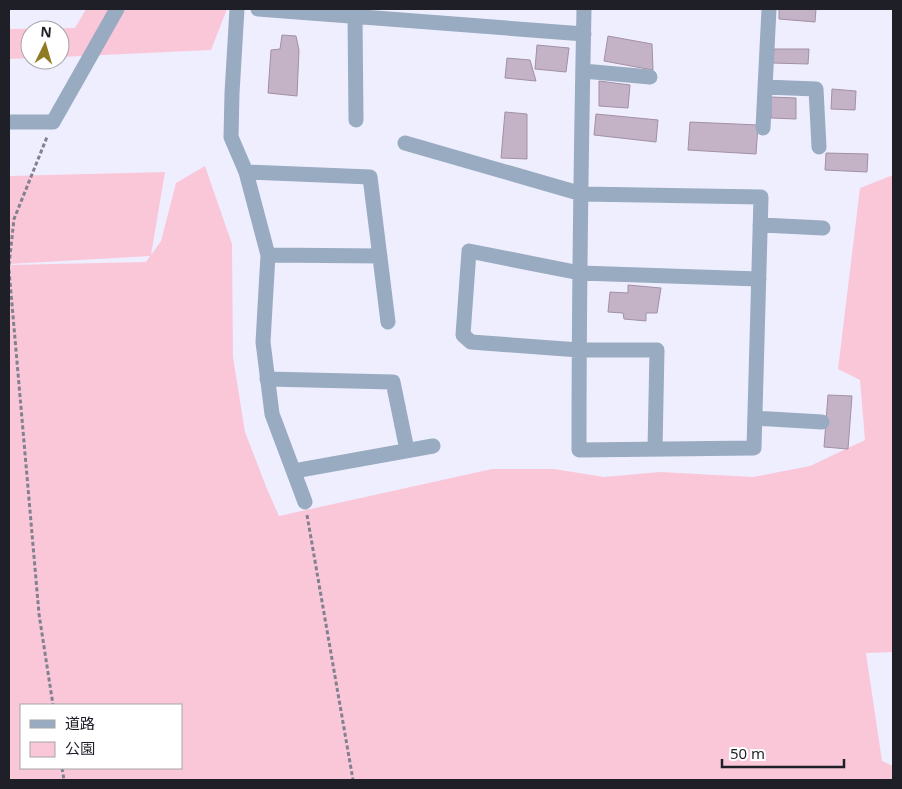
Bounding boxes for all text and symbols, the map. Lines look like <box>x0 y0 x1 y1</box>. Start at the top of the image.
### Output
north arrow <box>20 20 70 70</box>
text: N <box>40 22 53 42</box>
legend <box>20 704 182 769</box>
text: 道路 <box>65 713 95 733</box>
scale bar <box>722 736 844 768</box>
text: 公園 <box>65 738 95 758</box>
text: 50 m <box>730 743 765 763</box>

